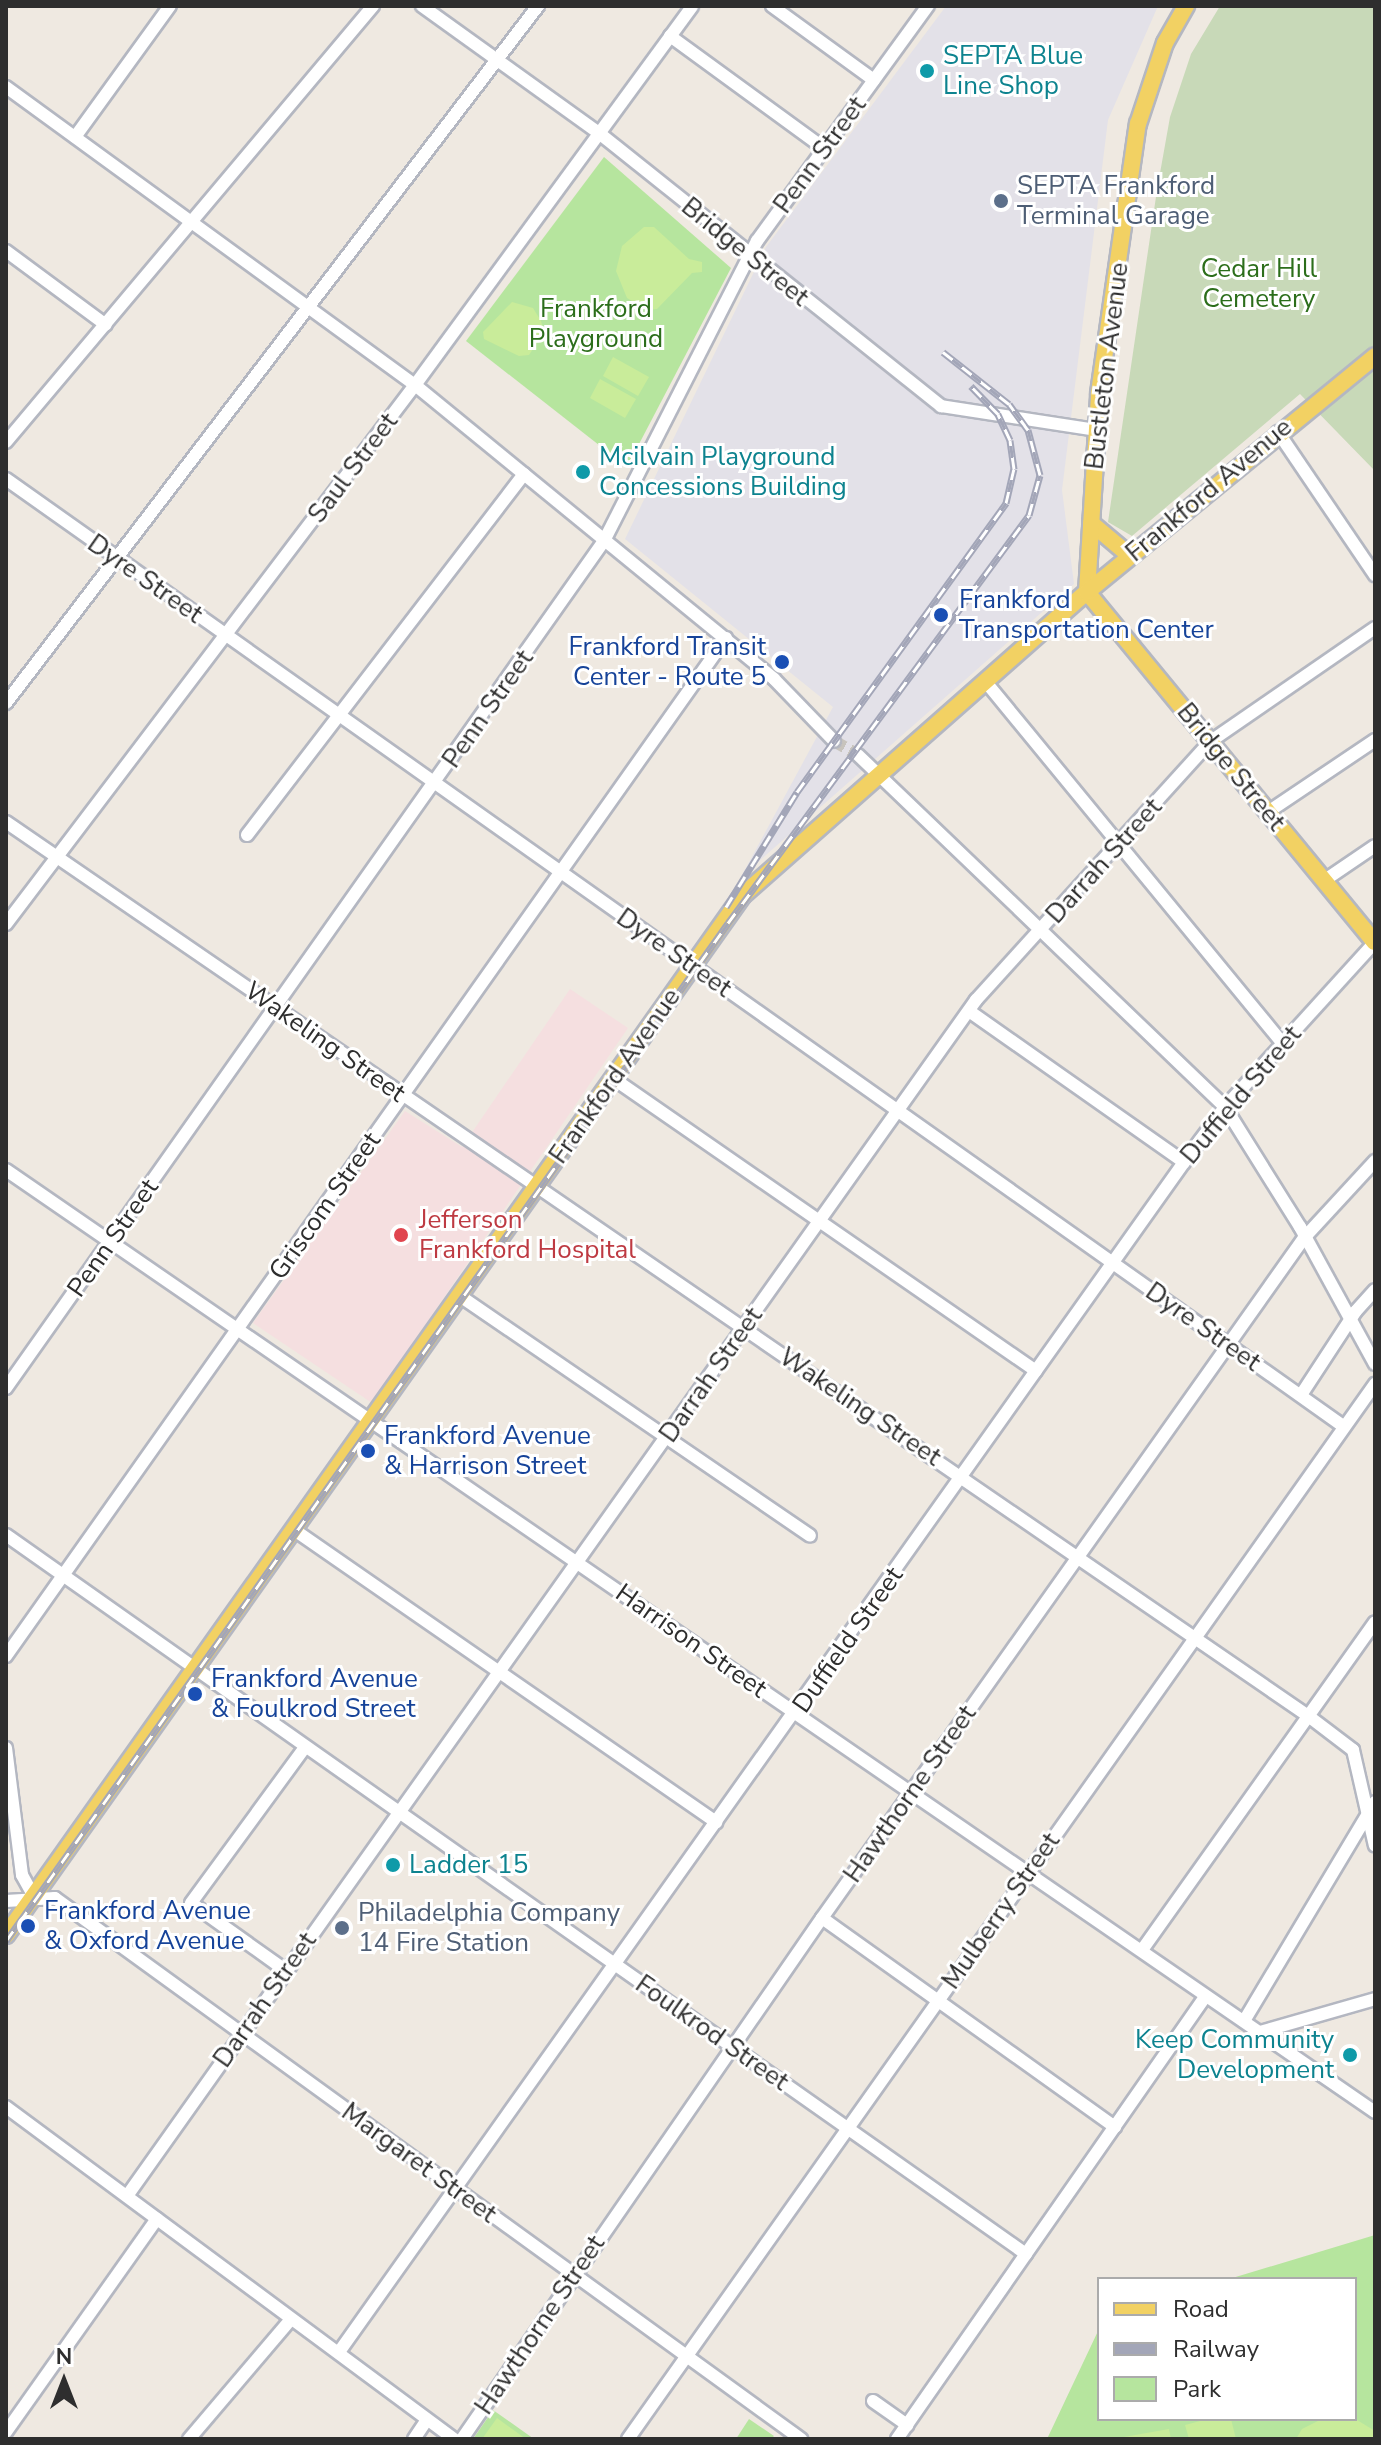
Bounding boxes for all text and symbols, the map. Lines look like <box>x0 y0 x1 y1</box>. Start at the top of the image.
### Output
place label: SEPTA Blue Line Shop <box>943 40 1083 102</box>
marker: SEPTA Blue Line Shop <box>918 62 936 80</box>
street label: Penn Street <box>767 90 873 220</box>
place label: SEPTA Frankford Terminal Garage <box>1017 170 1215 232</box>
street label: Bridge Street <box>675 191 815 313</box>
marker: SEPTA Frankford Terminal Garage <box>992 192 1010 210</box>
park label: Cedar Hill Cemetery <box>1201 253 1317 314</box>
street label: Bustleton Avenue <box>1079 261 1135 471</box>
park label: Frankford Playground <box>529 293 663 354</box>
street label: Saul Street <box>302 407 404 529</box>
street label: Frankford Avenue <box>1120 412 1298 568</box>
place label: Mcilvain Playground Concessions Building <box>599 441 847 502</box>
marker: Mcilvain Playground Concessions Building <box>574 463 592 481</box>
street label: Dyre Street <box>81 528 209 630</box>
place label: Frankford Transportation Center <box>959 584 1214 646</box>
marker: Frankford Transportation Center <box>930 604 952 626</box>
place label: Frankford Transit Center - Route 5 <box>569 631 766 692</box>
street label: Penn Street <box>436 644 540 774</box>
marker: Frankford Transit Center - Route 5 <box>773 653 791 671</box>
street label: Bridge Street <box>1170 697 1292 837</box>
street label: Darrah Street <box>1040 792 1168 930</box>
street label: Dyre Street <box>610 902 738 1004</box>
street label: Wakeling Street <box>239 975 411 1109</box>
street label: Frankford Avenue <box>543 982 687 1170</box>
street label: Duffield Street <box>1174 1020 1308 1170</box>
street label: Griscom Street <box>263 1126 387 1286</box>
street label: Penn Street <box>61 1173 165 1303</box>
place label: Jefferson Frankford Hospital <box>419 1204 636 1266</box>
marker: Jefferson Frankford Hospital <box>390 1224 412 1246</box>
street label: Dyre Street <box>1139 1276 1267 1378</box>
street label: Darrah Street <box>653 1301 769 1449</box>
street label: Wakeling Street <box>773 1341 947 1473</box>
place label: Frankford Avenue & Harrison Street <box>384 1420 591 1482</box>
marker: Frankford Avenue & Harrison Street <box>359 1442 377 1460</box>
street label: Duffield Street <box>786 1561 910 1719</box>
street label: Harrison Street <box>609 1577 773 1705</box>
place label: Frankford Avenue & Foulkrod Street <box>211 1663 418 1724</box>
marker: Frankford Avenue & Foulkrod Street <box>186 1685 204 1703</box>
street label: Hawthorne Street <box>837 1699 983 1889</box>
street label: Mulberry Street <box>935 1827 1067 1995</box>
place label: Ladder 15 <box>409 1849 528 1881</box>
marker: Ladder 15 <box>384 1856 402 1874</box>
place label: Frankford Avenue & Oxford Avenue <box>44 1895 251 1956</box>
place label: Philadelphia Company 14 Fire Station <box>358 1897 620 1958</box>
marker: Frankford Avenue & Oxford Avenue <box>19 1917 37 1935</box>
marker: Philadelphia Company 14 Fire Station <box>333 1919 351 1937</box>
street label: Darrah Street <box>207 1926 323 2074</box>
street label: Foulkrod Street <box>629 1969 795 2097</box>
place label: Keep Community Development <box>1135 2024 1334 2086</box>
marker: Keep Community Development <box>1341 2046 1359 2064</box>
street label: Margaret Street <box>335 2096 503 2230</box>
street label: Hawthorne Street <box>469 2229 611 2421</box>
legend <box>1097 2277 1357 2421</box>
text: Road <box>1173 2293 1229 2325</box>
text: Railway <box>1173 2333 1259 2365</box>
north arrow <box>24 2341 104 2421</box>
text: N <box>56 2342 72 2372</box>
text: Park <box>1173 2373 1221 2405</box>

